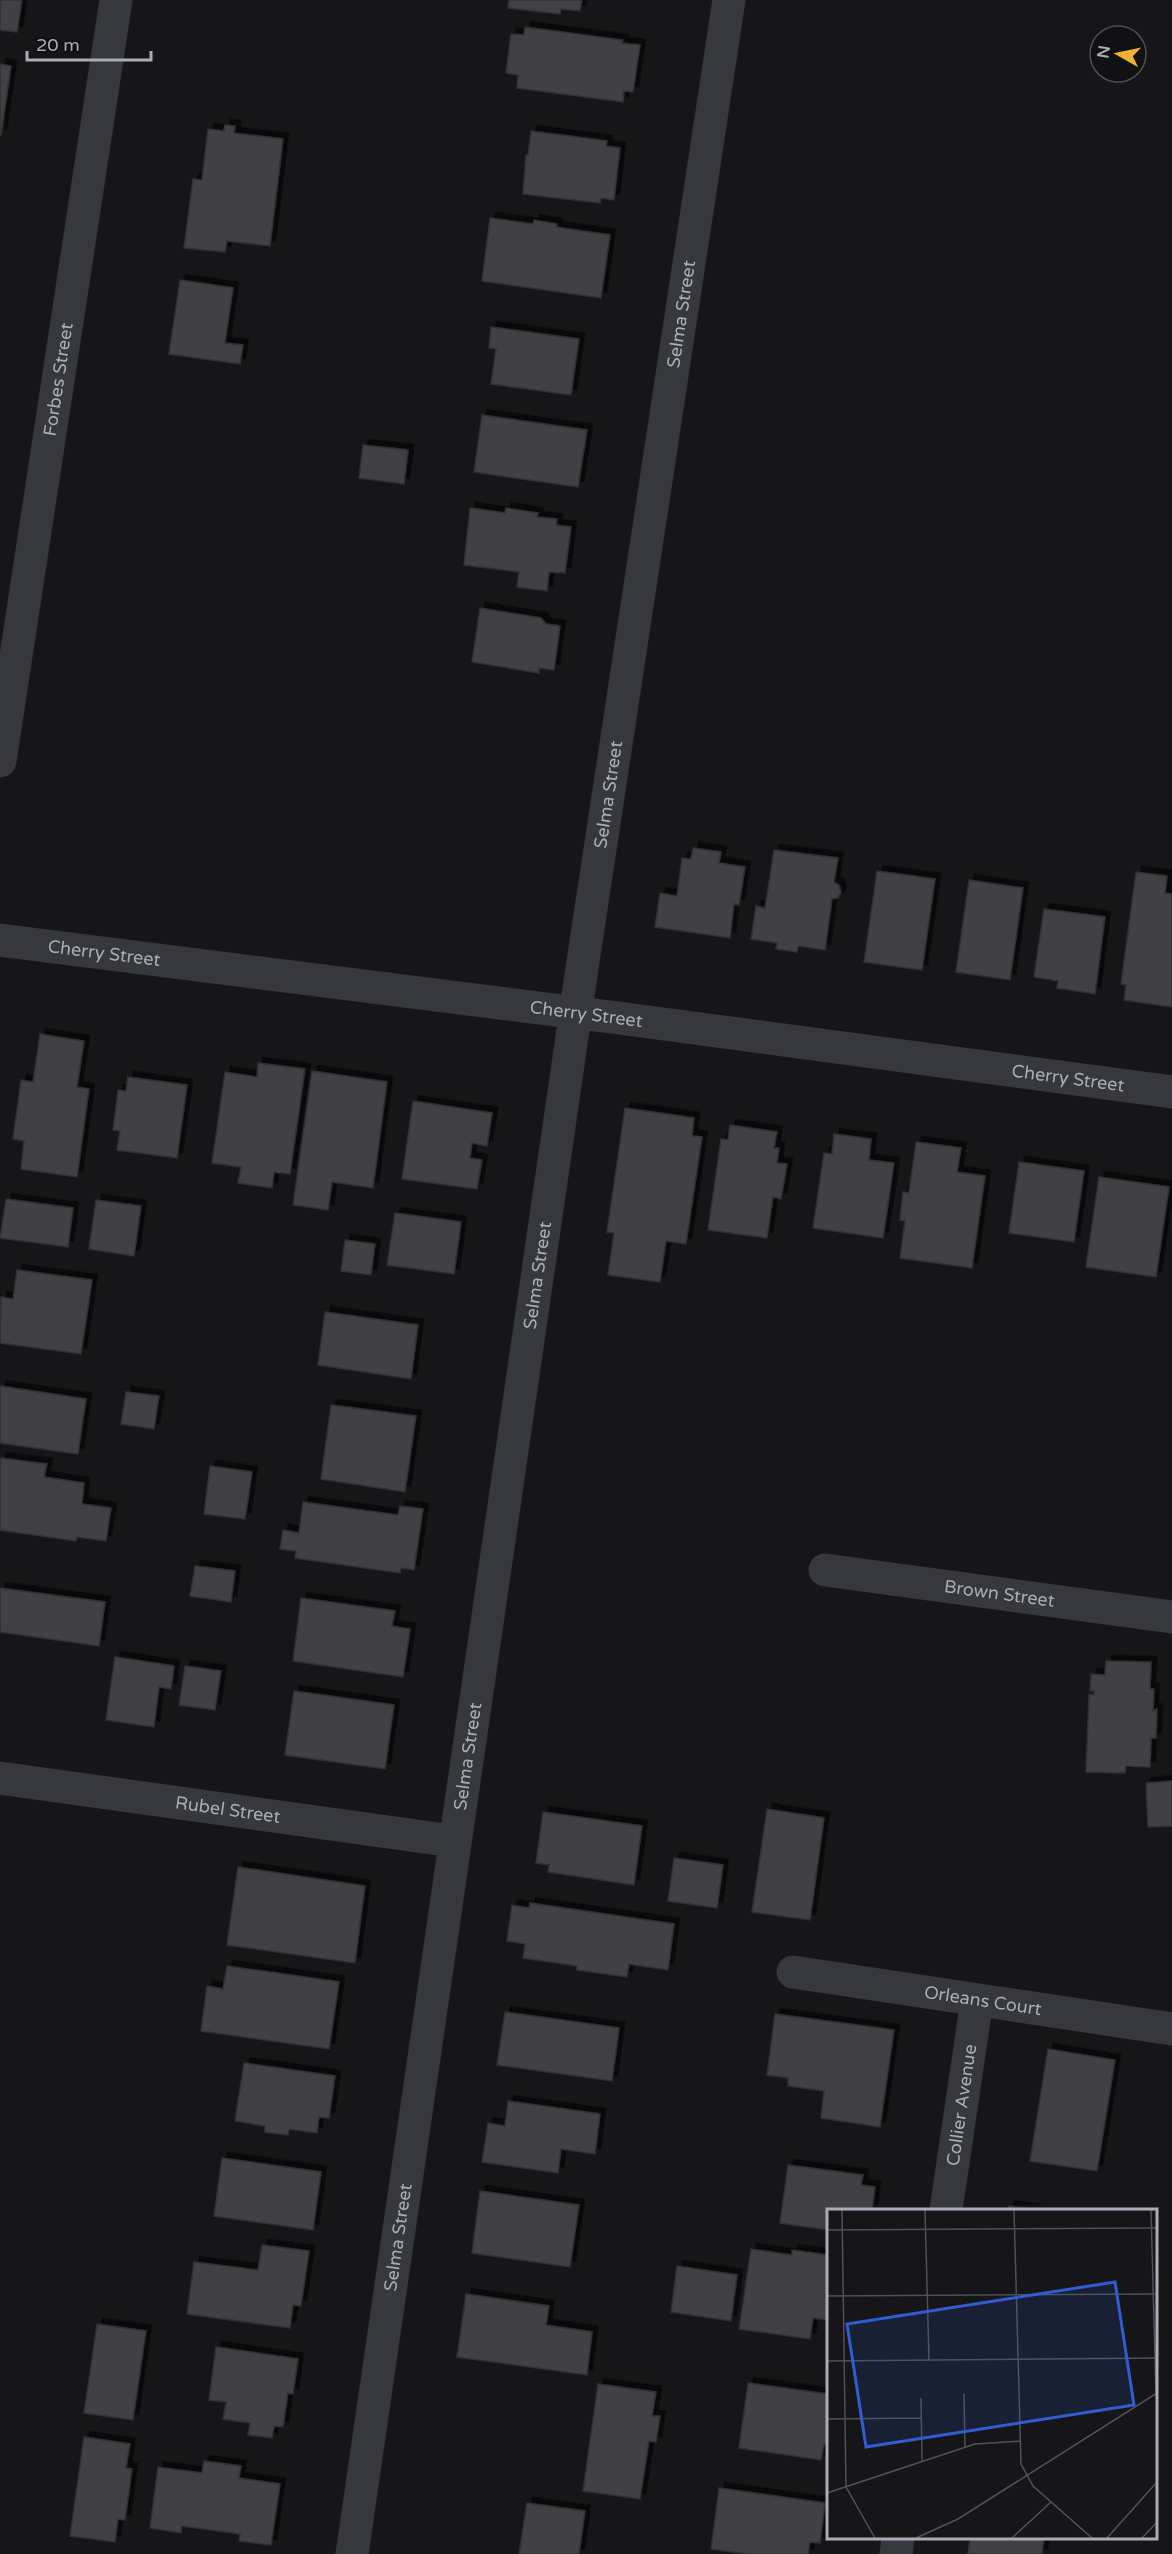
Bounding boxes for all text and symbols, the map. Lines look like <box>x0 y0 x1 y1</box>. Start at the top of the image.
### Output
scale bar <box>27 24 152 62</box>
north arrow <box>1088 24 1148 84</box>
text: 20 m <box>36 34 80 56</box>
text: N <box>1093 44 1115 60</box>
street label: Selma Street <box>662 259 700 369</box>
street label: Forbes Street <box>39 321 78 438</box>
street label: Selma Street <box>589 739 627 850</box>
street label: Cherry Street <box>47 935 162 971</box>
street label: Cherry Street <box>529 996 644 1032</box>
street label: Cherry Street <box>1010 1060 1126 1097</box>
street label: Selma Street <box>519 1220 556 1331</box>
street label: Brown Street <box>943 1575 1056 1612</box>
street label: Selma Street <box>449 1701 486 1812</box>
street label: Rubel Street <box>174 1791 282 1828</box>
street label: Orleans Court <box>923 1981 1043 2020</box>
street label: Collier Avenue <box>942 2043 981 2168</box>
street label: Selma Street <box>379 2182 417 2293</box>
inset map <box>827 2209 1157 2539</box>

